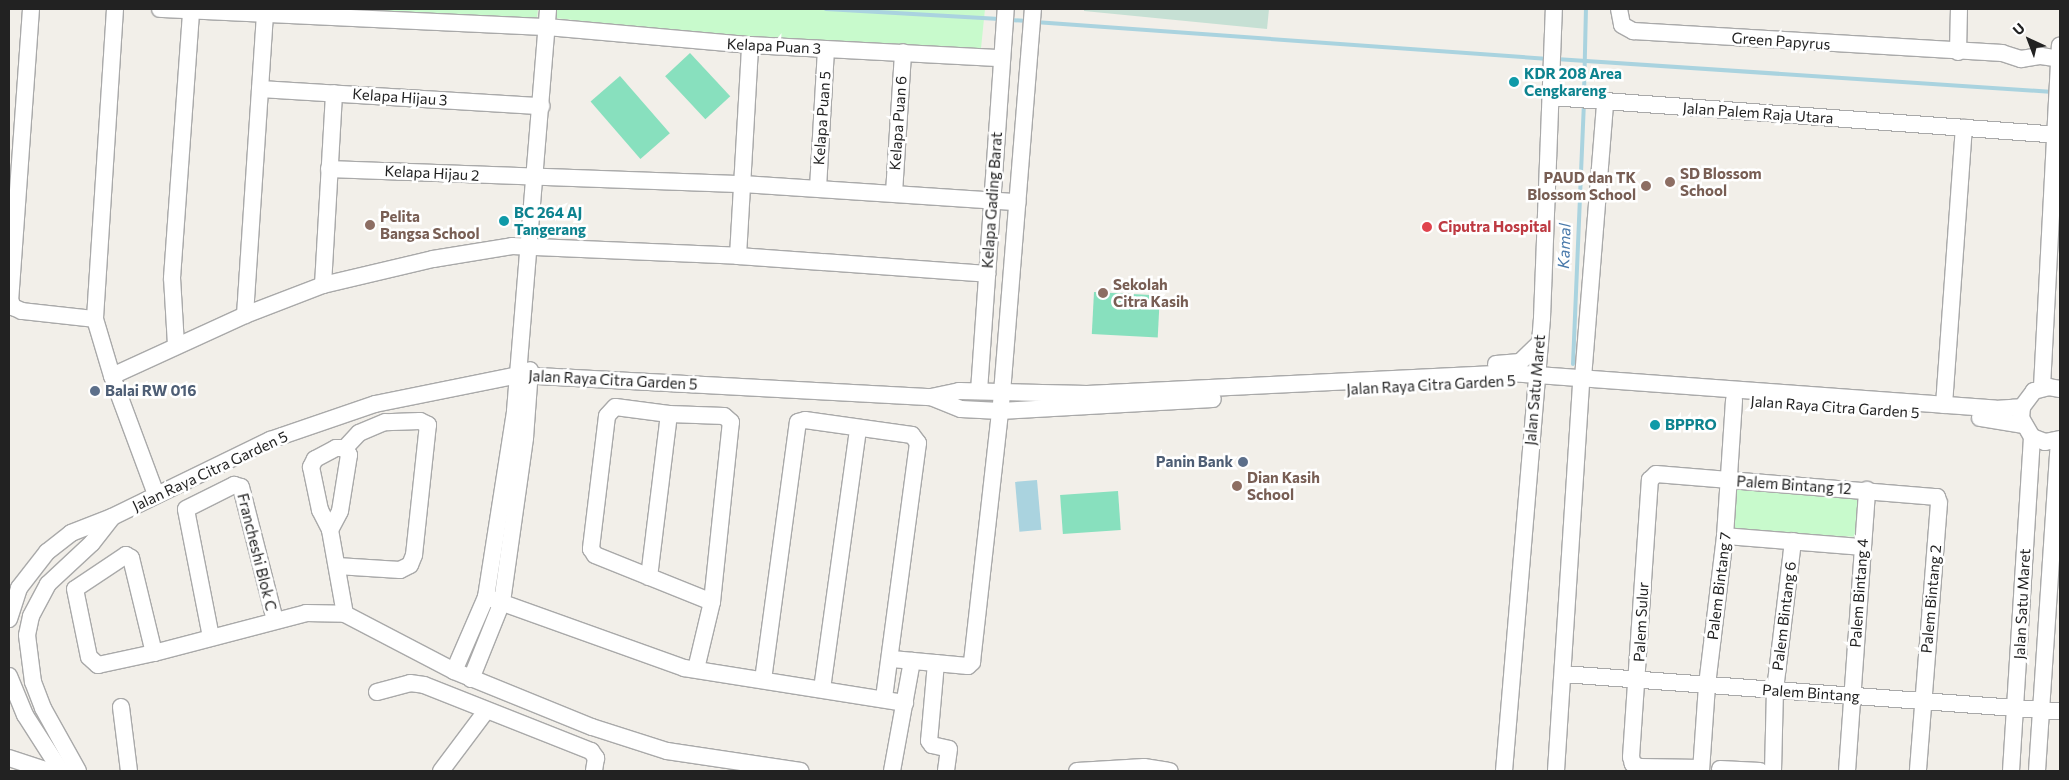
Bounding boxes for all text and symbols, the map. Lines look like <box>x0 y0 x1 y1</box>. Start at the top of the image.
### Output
north arrow <box>2004 15 2054 65</box>
text: U <box>2009 19 2028 38</box>
street label: Green Papyrus <box>1731 29 1831 53</box>
street label: Kelapa Puan 3 <box>726 35 822 57</box>
place label: KDR 208 Area Cengkareng <box>1524 64 1622 99</box>
street label: Kelapa Puan 5 <box>810 70 834 166</box>
street label: Kelapa Puan 6 <box>886 75 910 171</box>
marker: KDR 208 Area Cengkareng <box>1508 76 1520 88</box>
street label: Kelapa Hijau 3 <box>352 85 448 109</box>
street label: Jalan Palem Raja Utara <box>1682 99 1834 127</box>
street label: Kelapa Gading Barat <box>978 131 1006 269</box>
street label: Kelapa Hijau 2 <box>384 162 480 184</box>
place label: SD Blossom School <box>1680 164 1762 199</box>
place label: PAUD dan TK Blossom School <box>1527 168 1636 203</box>
marker: SD Blossom School <box>1664 176 1676 188</box>
marker: PAUD dan TK Blossom School <box>1640 180 1652 192</box>
place label: BC 264 AJ Tangerang <box>514 203 586 238</box>
place label: Pelita Bangsa School <box>380 207 479 242</box>
marker: BC 264 AJ Tangerang <box>498 215 510 227</box>
place label: Ciputra Hospital <box>1438 218 1551 236</box>
marker: Pelita Bangsa School <box>364 219 376 231</box>
marker: Ciputra Hospital <box>1420 220 1434 234</box>
water label: Kamal <box>1554 223 1574 269</box>
place label: Sekolah Citra Kasih <box>1113 275 1189 310</box>
marker: Sekolah Citra Kasih <box>1097 287 1109 299</box>
street label: Jalan Satu Maret <box>1521 334 1549 446</box>
street label: Jalan Raya Citra Garden 5 <box>528 367 698 393</box>
street label: Jalan Raya Citra Garden 5 <box>1346 372 1516 398</box>
place label: Balai RW 016 <box>105 382 196 400</box>
marker: Balai RW 016 <box>89 385 101 397</box>
street label: Jalan Raya Citra Garden 5 <box>1750 392 1920 422</box>
place label: BPPRO <box>1665 416 1717 434</box>
marker: BPPRO <box>1649 419 1661 431</box>
street label: Jalan Raya Citra Garden 5 <box>129 427 291 515</box>
place label: Panin Bank <box>1156 453 1233 471</box>
marker: Panin Bank <box>1237 456 1249 468</box>
place label: Dian Kasih School <box>1247 468 1320 503</box>
street label: Palem Bintang 12 <box>1736 472 1852 498</box>
marker: Dian Kasih School <box>1231 480 1243 492</box>
street label: Francheshi Blok C <box>234 491 280 613</box>
street label: Palem Bintang 7 <box>1703 531 1735 641</box>
street label: Palem Bintang 4 <box>1846 538 1872 648</box>
street label: Palem Bintang 2 <box>1917 544 1945 654</box>
street label: Jalan Satu Maret <box>2010 548 2034 660</box>
street label: Palem Bintang 6 <box>1768 560 1800 672</box>
street label: Palem Sulur <box>1630 581 1652 663</box>
street label: Palem Bintang <box>1762 681 1860 705</box>

